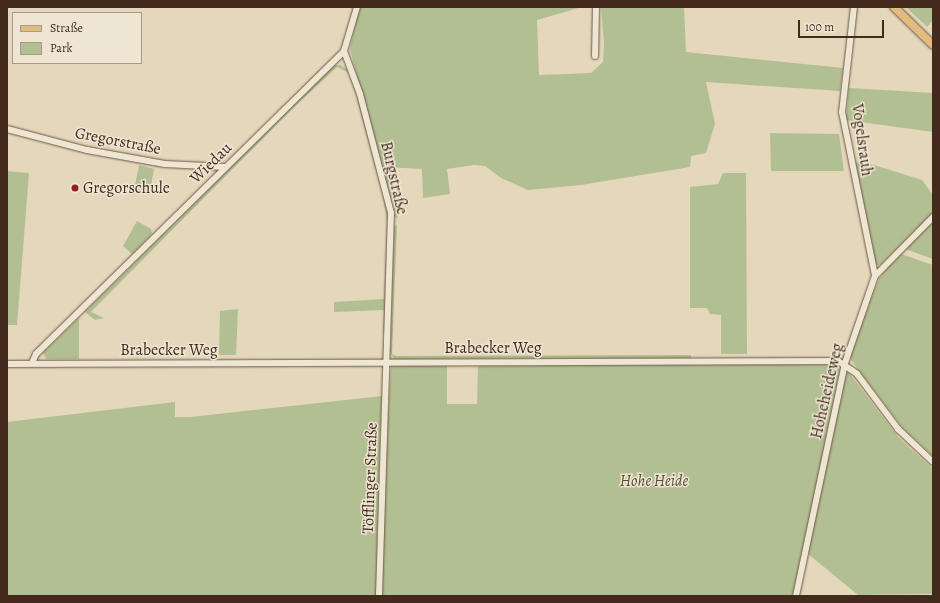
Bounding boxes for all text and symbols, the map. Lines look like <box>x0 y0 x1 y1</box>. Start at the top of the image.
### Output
legend <box>12 12 142 64</box>
scale bar <box>800 12 886 38</box>
text: 100 m <box>805 19 834 35</box>
text: Straße <box>50 20 83 36</box>
text: Park <box>50 40 73 56</box>
street label: Vogelsrauh <box>847 103 877 177</box>
street label: Gregorstraße <box>73 123 163 159</box>
street label: Wiedau <box>186 139 236 187</box>
street label: Burgstraße <box>376 140 412 216</box>
place label: Gregorschule <box>83 178 170 198</box>
marker: Gregorschule <box>70 183 80 193</box>
street label: Brabecker Weg <box>444 338 542 358</box>
street label: Brabecker Weg <box>120 340 218 360</box>
street label: Hoheheideweg <box>807 341 847 441</box>
street label: Töfflinger Straße <box>358 422 382 534</box>
park label: Hohe Heide <box>620 471 688 491</box>

